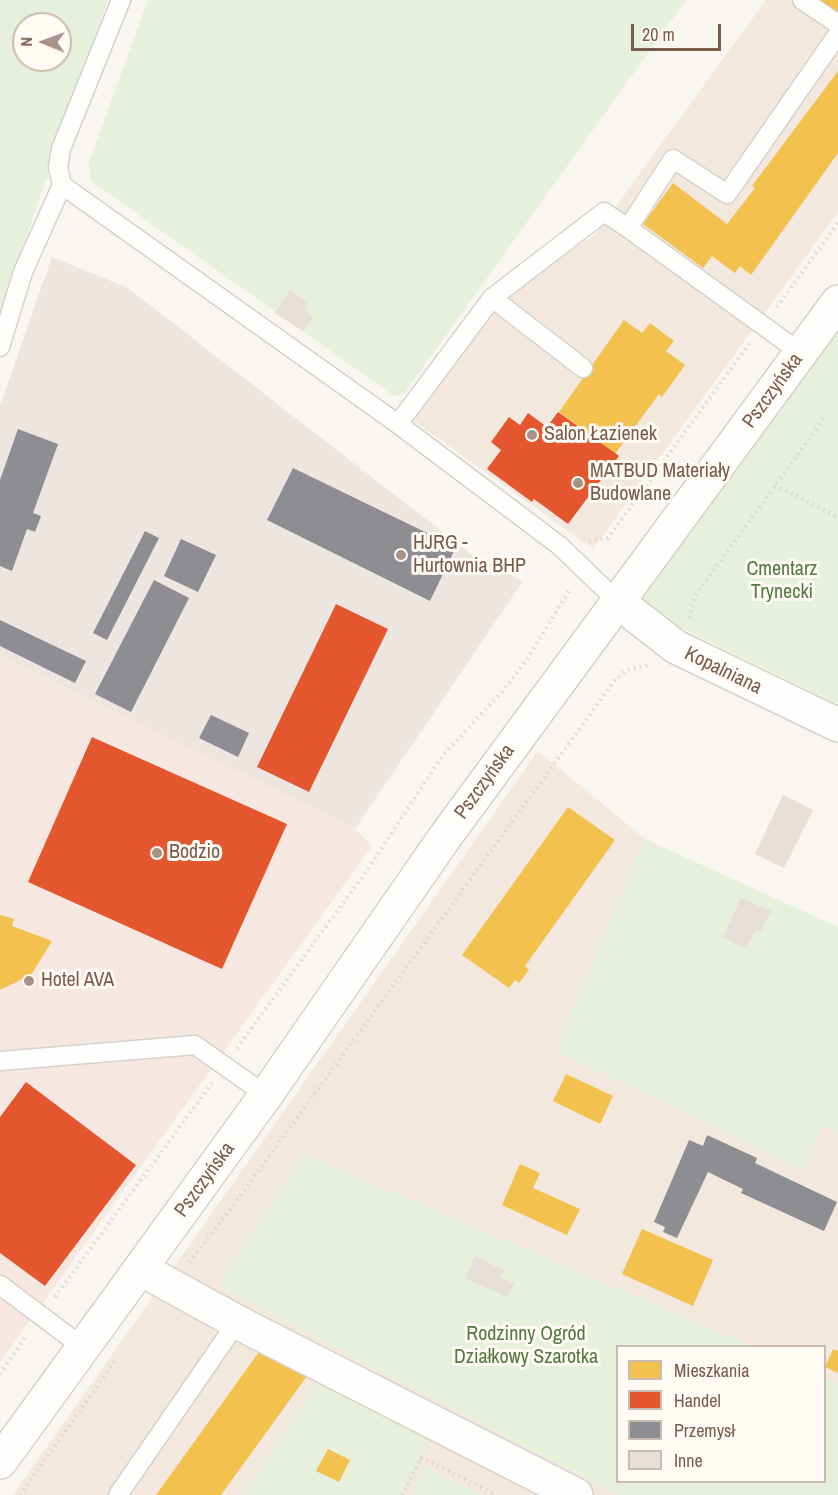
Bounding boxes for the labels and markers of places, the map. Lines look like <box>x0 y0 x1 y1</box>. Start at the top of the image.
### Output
place label: Salon Łazienek <box>544 423 657 447</box>
marker: Salon Łazienek <box>525 428 539 442</box>
place label: MATBUD Materiały Budowlane <box>590 460 730 507</box>
marker: MATBUD Materiały Budowlane <box>571 476 585 490</box>
place label: HJRG - Hurtownia BHP <box>413 532 526 579</box>
marker: HJRG - Hurtownia BHP <box>394 548 408 562</box>
place label: Bodzio <box>169 841 220 865</box>
marker: Bodzio <box>150 846 164 860</box>
place label: Hotel AVA <box>41 969 114 993</box>
marker: Hotel AVA <box>22 974 36 988</box>

